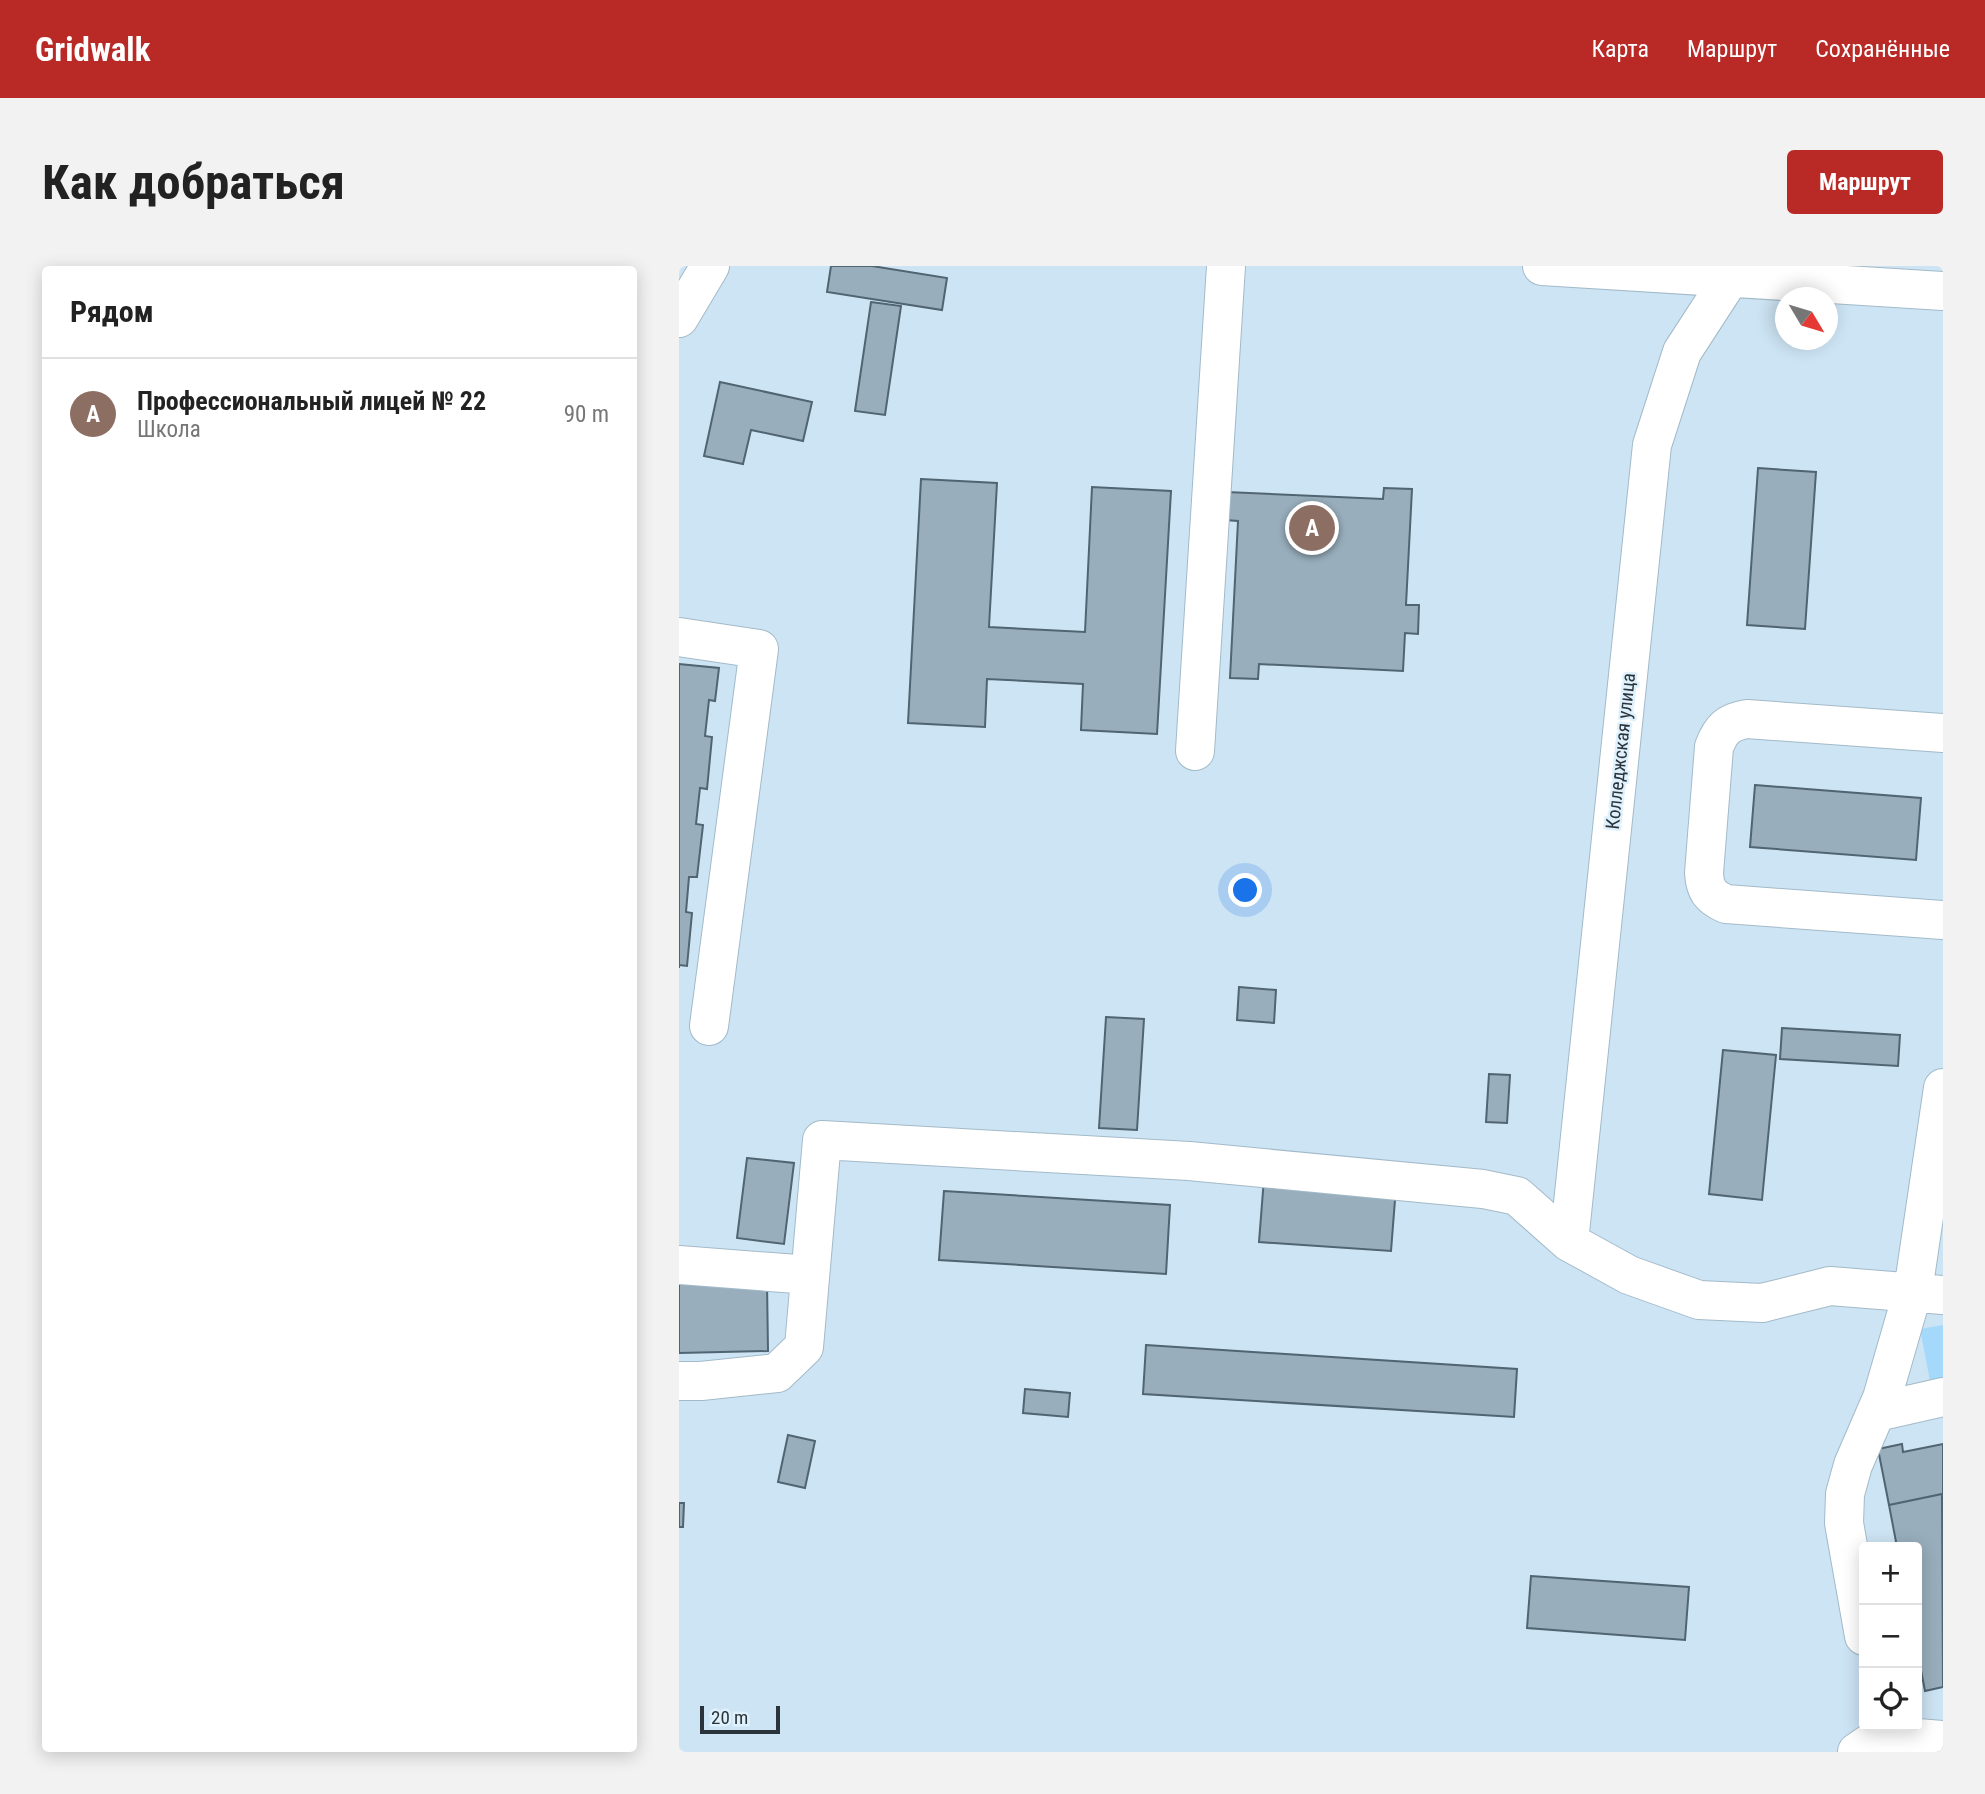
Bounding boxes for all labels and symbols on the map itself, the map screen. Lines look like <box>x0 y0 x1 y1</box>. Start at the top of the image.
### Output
north arrow <box>1775 287 1838 350</box>
pin: A <box>1289 502 1335 554</box>
street label: Колледжская улица <box>1601 672 1640 830</box>
your location <box>1228 873 1262 907</box>
scale bar <box>700 1703 781 1735</box>

